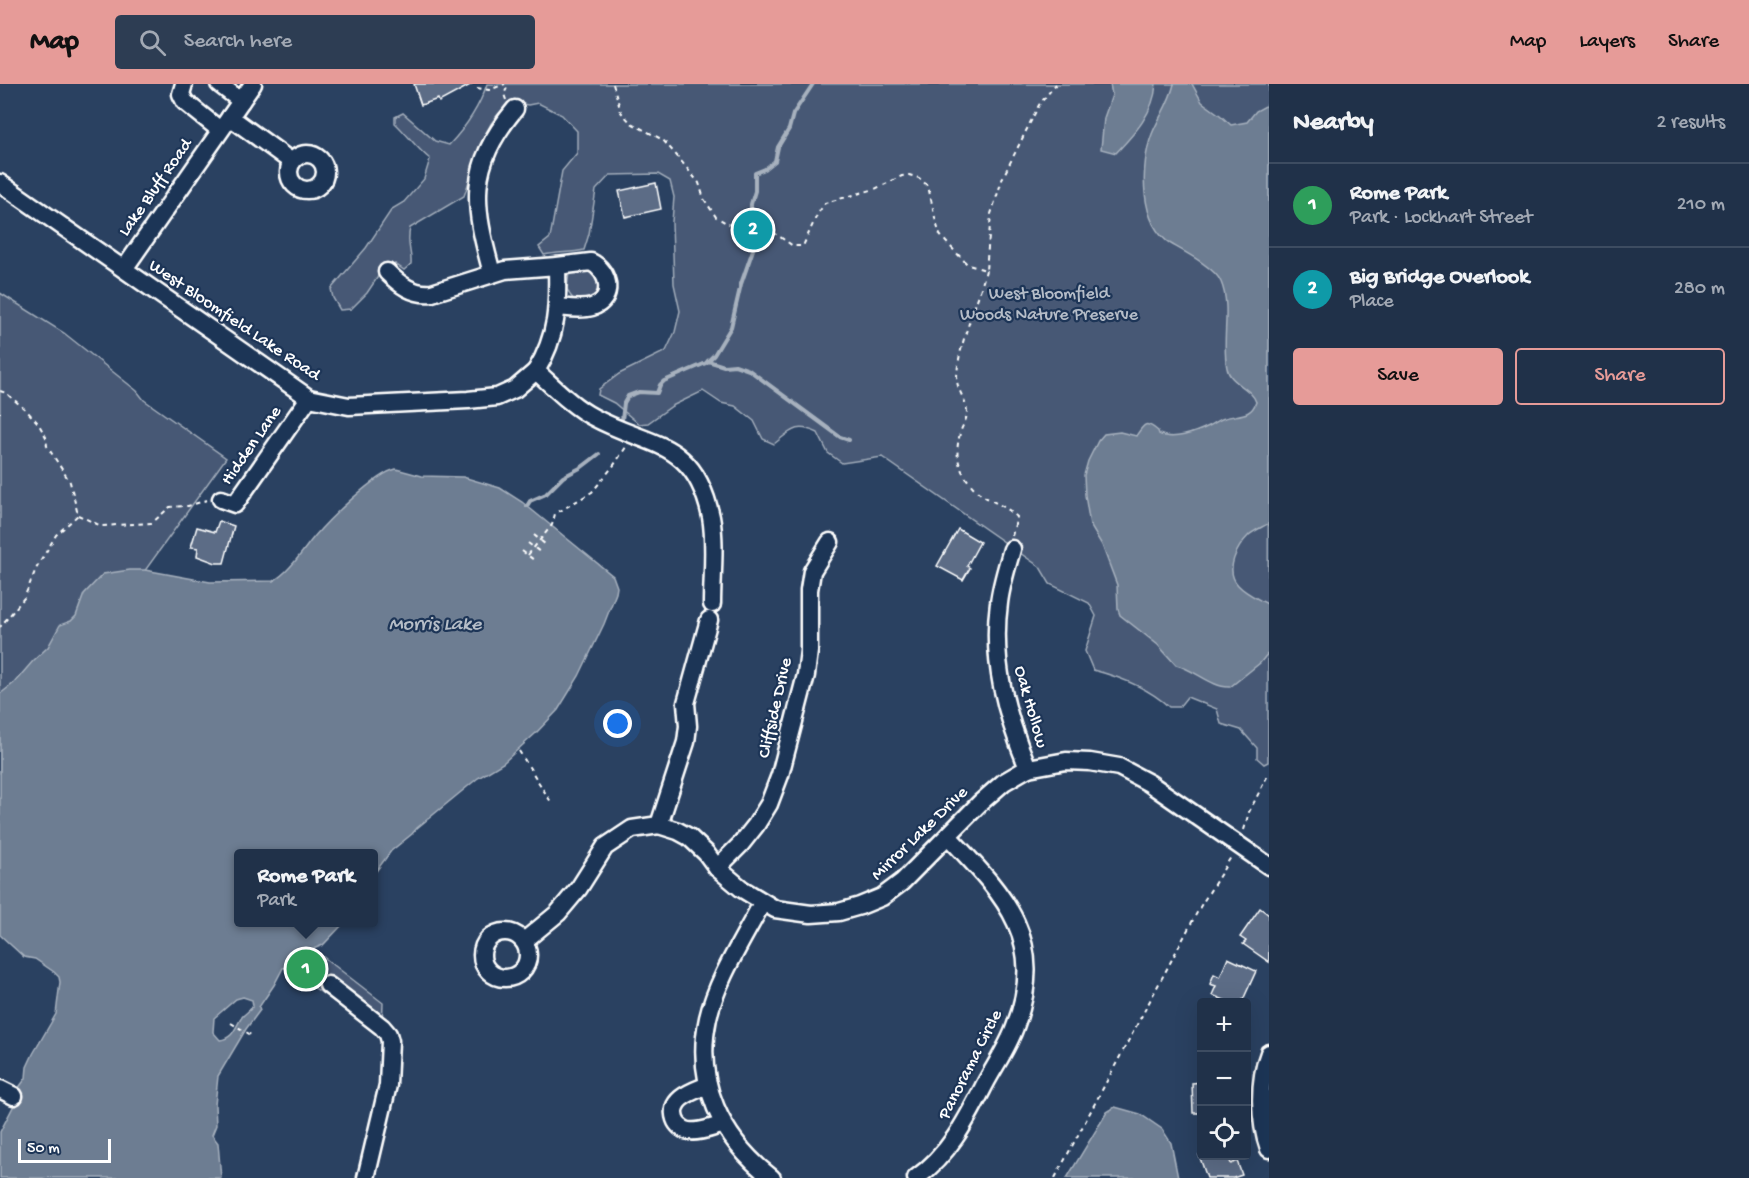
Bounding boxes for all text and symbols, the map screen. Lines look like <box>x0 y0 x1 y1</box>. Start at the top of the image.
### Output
search box <box>115 15 535 69</box>
text: Map <box>30 26 79 59</box>
icon: search <box>136 26 169 59</box>
text: Search here <box>184 29 292 55</box>
text: Map <box>1510 30 1546 55</box>
text: Layers <box>1579 30 1635 55</box>
text: Share <box>1668 30 1719 55</box>
text: Nearby <box>1293 108 1374 139</box>
text: 2 results <box>1656 112 1725 135</box>
street label: Lake Bluff Road <box>115 134 198 241</box>
text: Rome Park <box>1350 181 1447 207</box>
text: 1 <box>1308 194 1317 217</box>
text: 210 m <box>1677 194 1725 217</box>
text: Park · Lockhart Street <box>1350 207 1532 230</box>
pin: 2 <box>734 208 772 252</box>
street label: West Bloomfield Lake Road <box>144 256 325 387</box>
text: Big Bridge Overlook <box>1350 265 1529 291</box>
text: 2 <box>1308 278 1317 301</box>
text: 280 m <box>1674 278 1725 301</box>
park label: West Bloomfield Woods Nature Preserve <box>960 284 1139 326</box>
text: Place <box>1350 291 1394 314</box>
button: Save <box>1293 348 1503 405</box>
button: Share <box>1515 348 1725 405</box>
street label: Hidden Lane <box>217 402 287 490</box>
water label: Morris Lake <box>389 614 482 637</box>
street label: Cliffside Drive <box>754 655 798 760</box>
street label: Oak Hollow <box>1008 664 1052 750</box>
your location <box>603 709 632 738</box>
street label: Mirror Lake Drive <box>867 782 973 885</box>
popup <box>234 849 378 927</box>
text: Rome Park <box>257 864 355 890</box>
text: Park <box>257 890 296 913</box>
pin: 1 <box>286 946 326 992</box>
map controls <box>1197 998 1251 1160</box>
button: + <box>1197 998 1251 1052</box>
street label: Panorama Circle <box>934 1006 1008 1124</box>
button: − <box>1197 1052 1251 1106</box>
button: locate <box>1197 1106 1251 1160</box>
scale bar <box>18 1136 111 1164</box>
text: 50 m <box>27 1140 60 1159</box>

